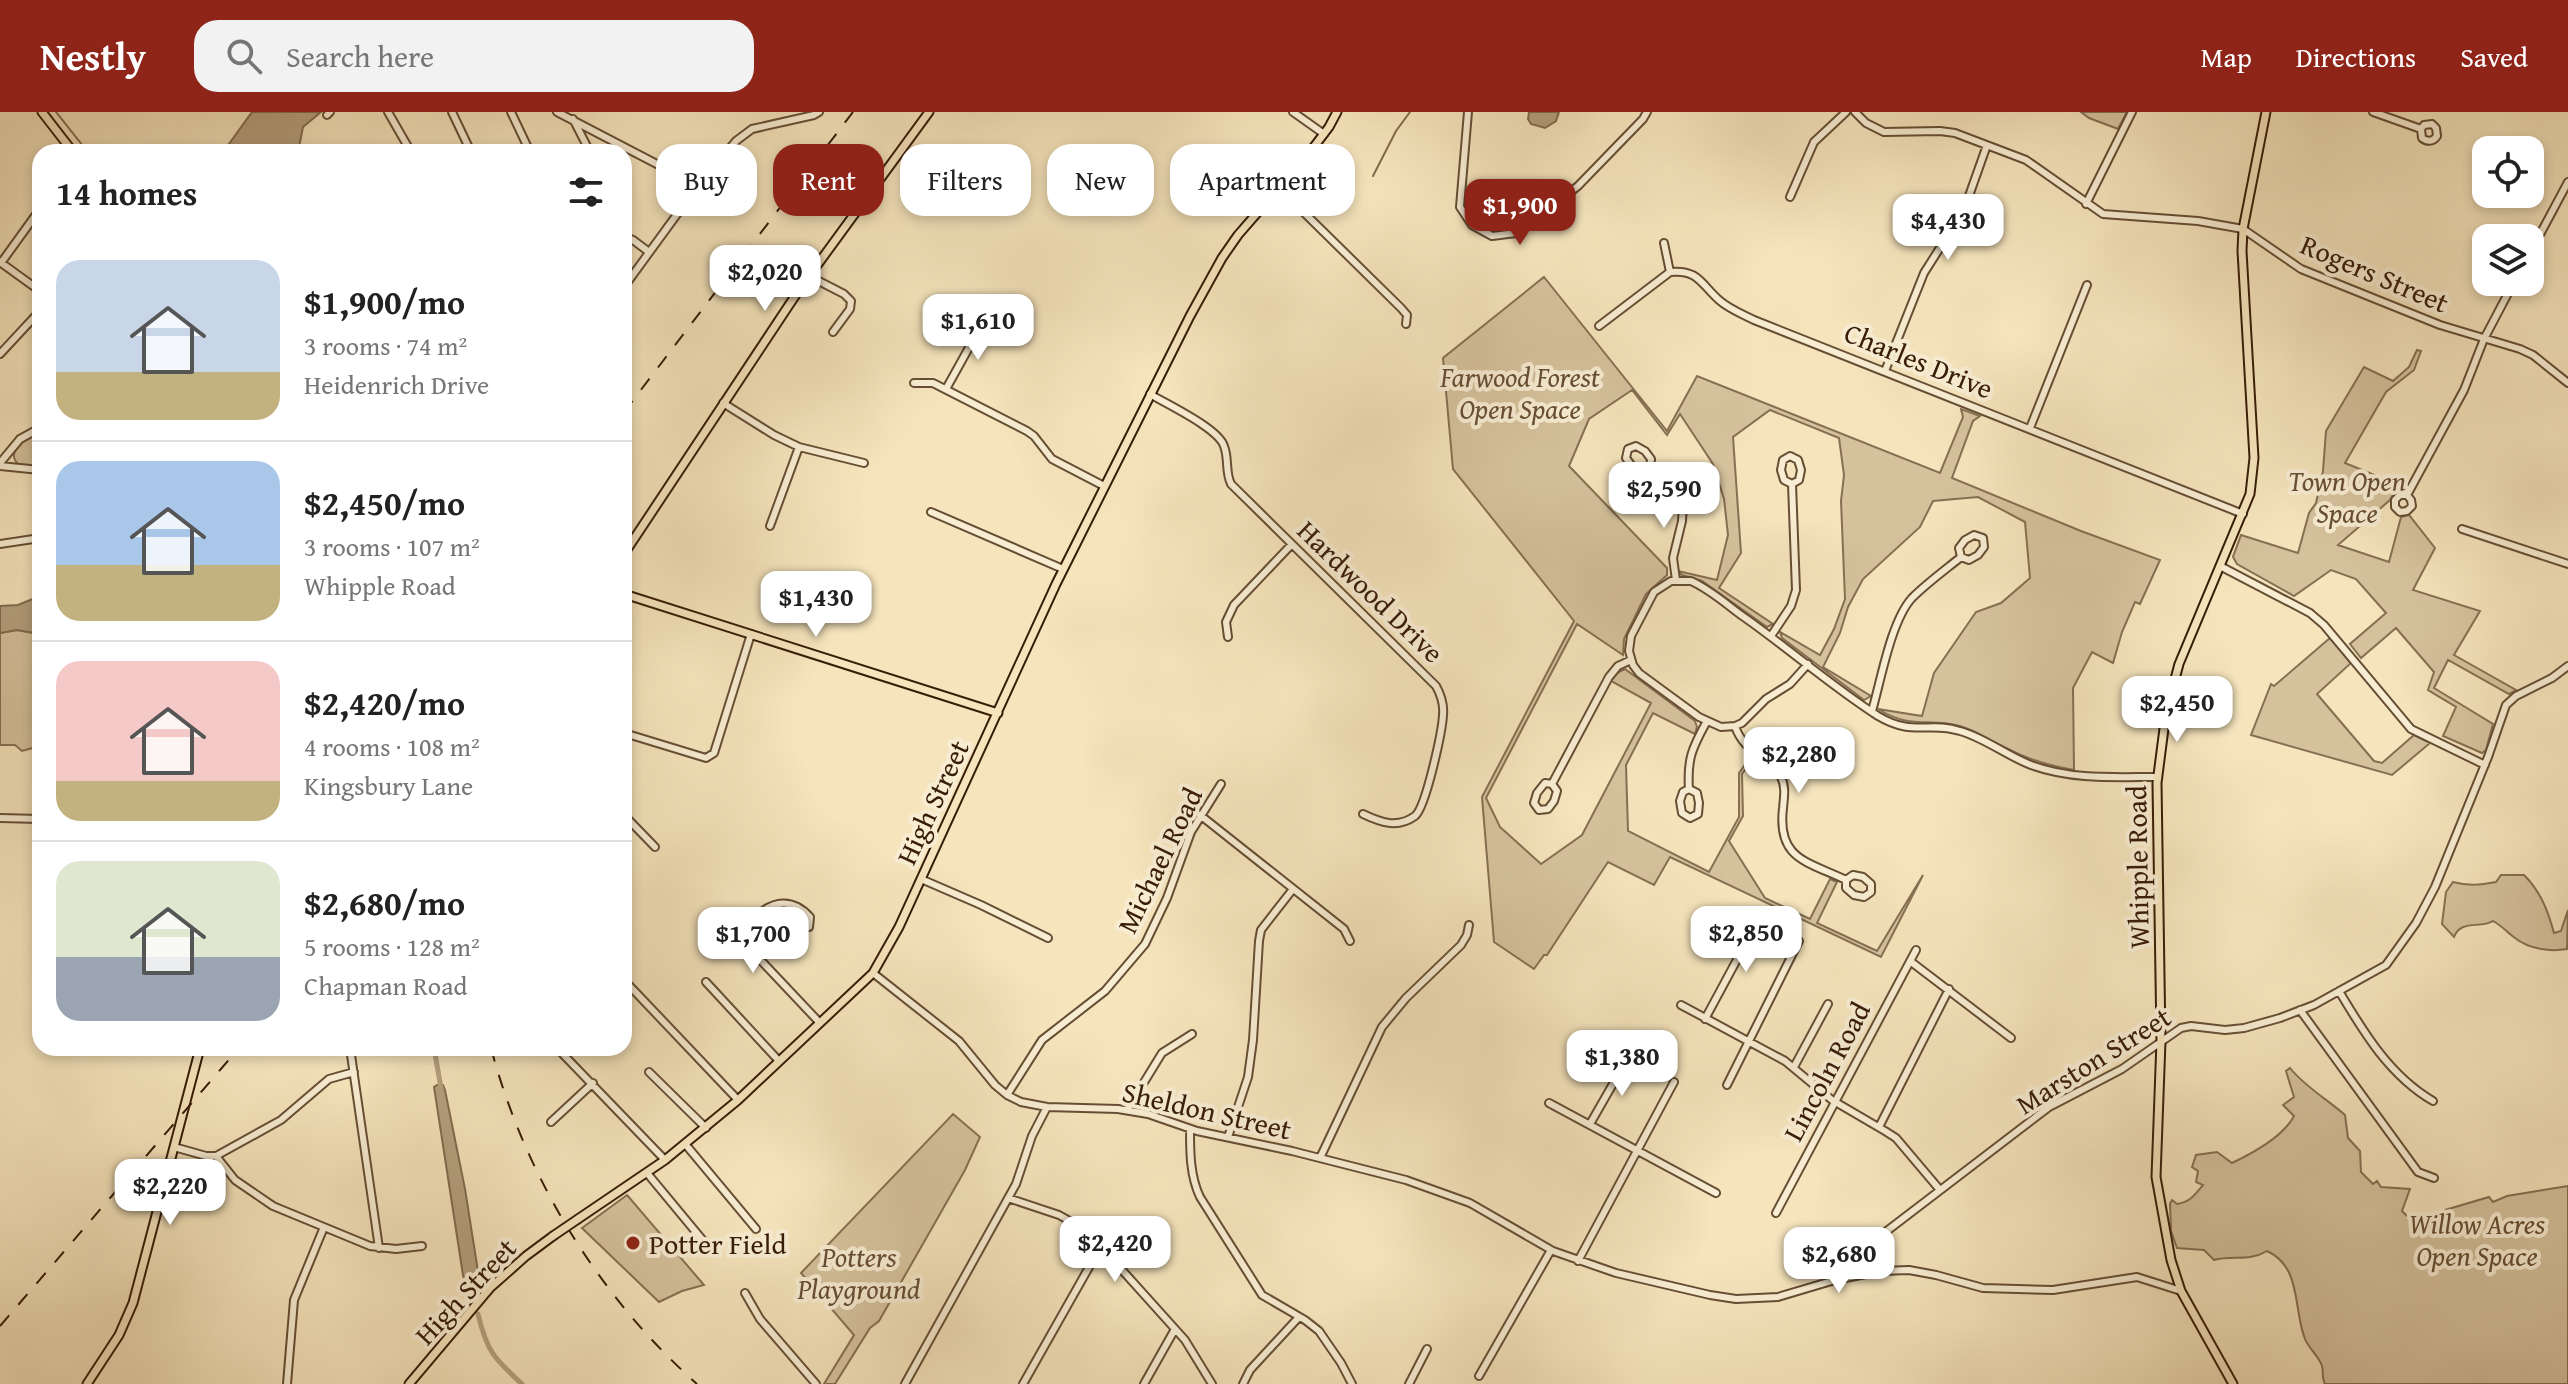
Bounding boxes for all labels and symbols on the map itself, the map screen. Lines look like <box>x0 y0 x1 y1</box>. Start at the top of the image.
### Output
pin: $1,900 <box>1455 179 1585 247</box>
pin: $4,430 <box>1883 194 2013 262</box>
street label: Rogers Street <box>2295 223 2455 323</box>
pin: $2,020 <box>700 245 830 313</box>
pin: $1,610 <box>913 294 1043 362</box>
street label: Charles Drive <box>1839 312 1999 408</box>
park label: Farwood Forest Open Space <box>1439 356 1601 429</box>
park label: Town Open Space <box>2288 460 2406 533</box>
pin: $2,590 <box>1599 462 1729 530</box>
street label: Hardwood Drive <box>1288 510 1454 672</box>
pin: $1,430 <box>751 571 881 639</box>
pin: $2,450 <box>2112 676 2242 744</box>
pin: $2,280 <box>1734 727 1864 795</box>
street label: High Street <box>885 733 979 871</box>
street label: Michael Road <box>1106 780 1212 940</box>
street label: Whipple Road <box>2115 785 2159 949</box>
pin: $2,850 <box>1681 906 1811 974</box>
pin: $1,700 <box>688 907 818 975</box>
street label: Lincoln Road <box>1772 994 1880 1148</box>
street label: Marston Street <box>2008 996 2178 1124</box>
pin: $1,380 <box>1557 1030 1687 1098</box>
street label: Sheldon Street <box>1118 1071 1296 1149</box>
pin: $2,220 <box>105 1159 235 1227</box>
park label: Willow Acres Open Space <box>2409 1203 2545 1276</box>
pin: $2,420 <box>1050 1216 1180 1284</box>
place label: Potter Field <box>649 1223 786 1264</box>
pin: $2,680 <box>1774 1227 1904 1295</box>
street label: High Street <box>405 1228 525 1354</box>
marker: Potter Field <box>624 1234 642 1252</box>
park label: Potters Playground <box>796 1236 921 1309</box>

